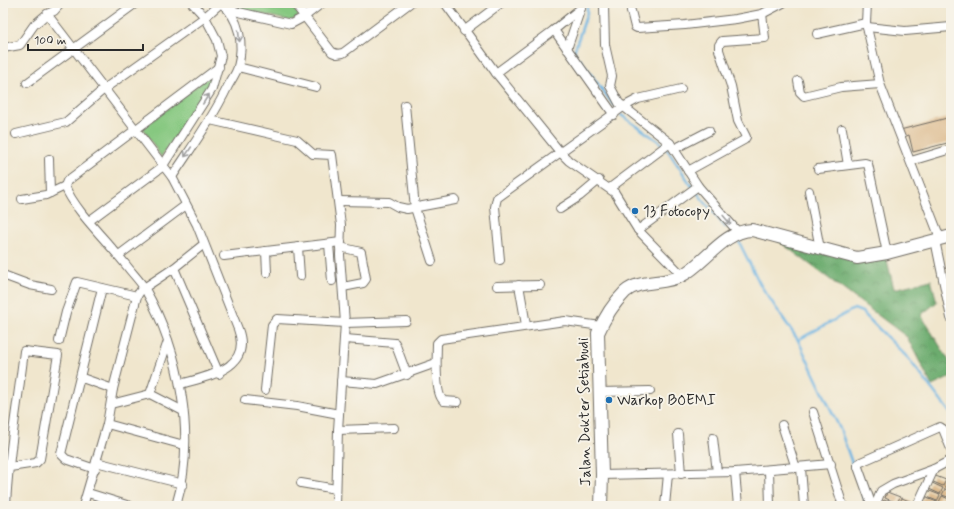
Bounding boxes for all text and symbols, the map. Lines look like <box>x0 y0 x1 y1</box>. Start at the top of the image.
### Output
scale bar <box>28 26 143 52</box>
one-way arrow <box>235 29 243 42</box>
text: 100 m <box>34 33 66 49</box>
one-way arrow <box>202 94 210 105</box>
one-way arrow <box>184 146 192 157</box>
place label: 13 Fotocopy <box>643 202 710 222</box>
marker: 13 Fotocopy <box>630 206 640 216</box>
one-way arrow <box>722 214 731 224</box>
street label: Jalan Dokter Setiabudi <box>574 338 596 486</box>
place label: Warkop BOEMI <box>617 391 716 411</box>
marker: Warkop BOEMI <box>604 395 614 405</box>

